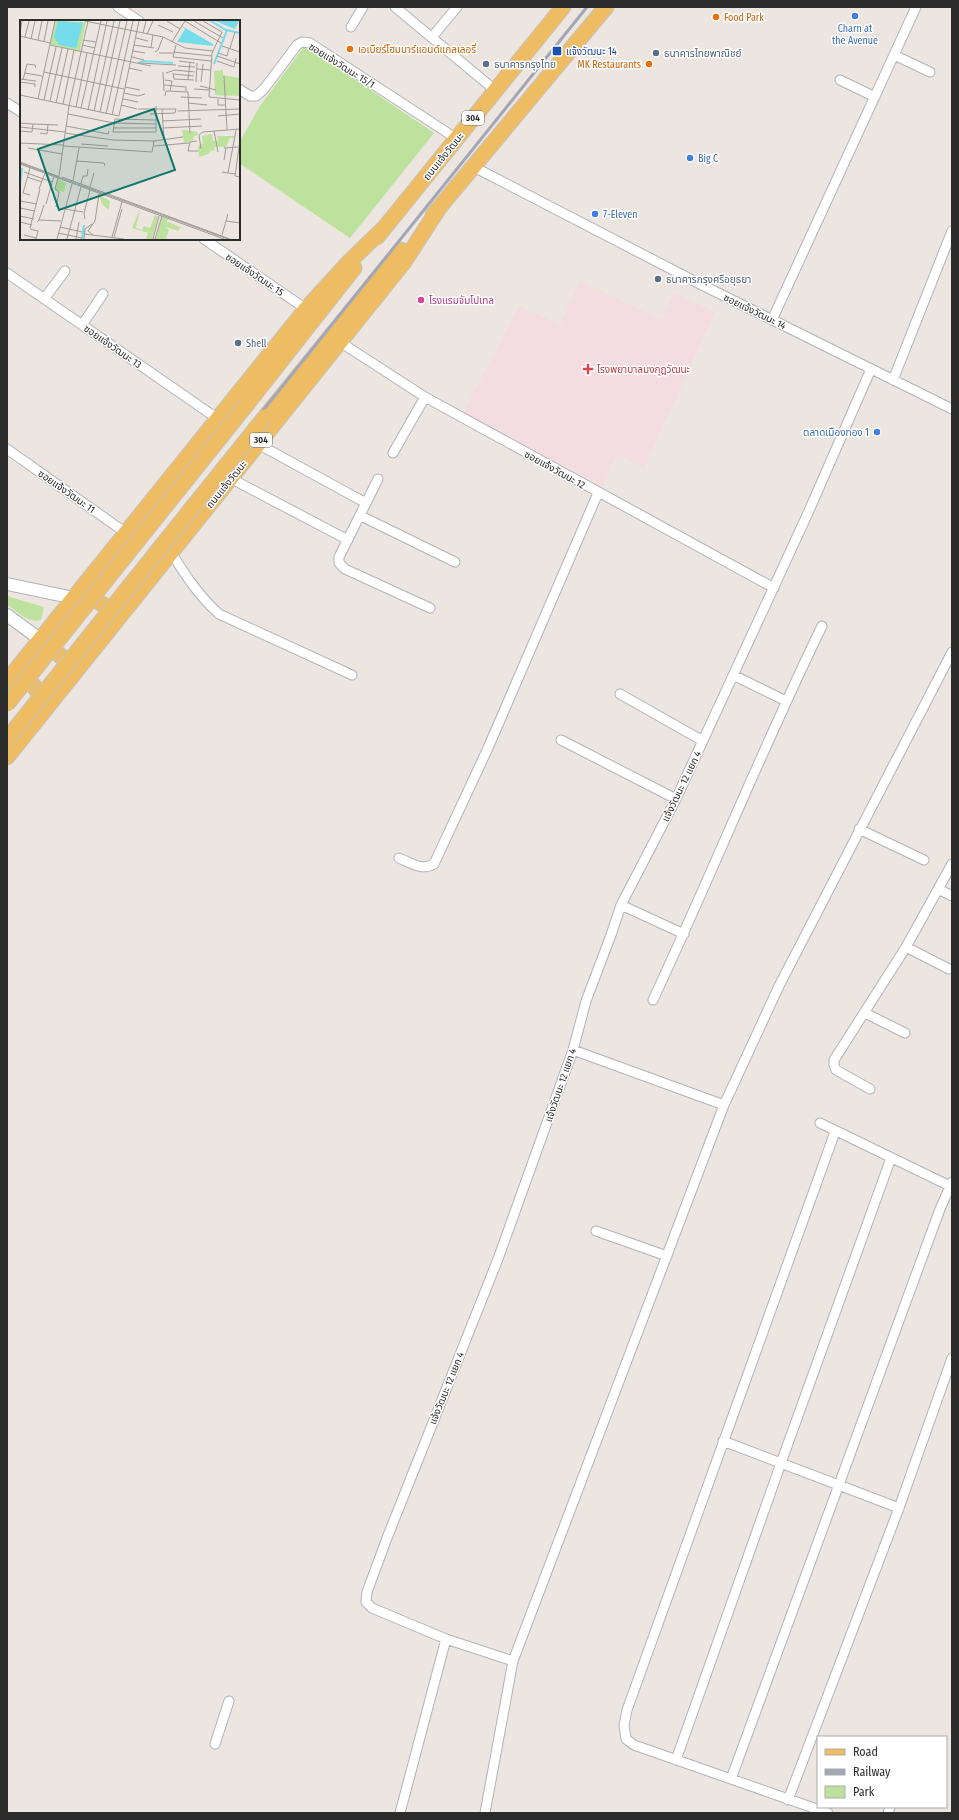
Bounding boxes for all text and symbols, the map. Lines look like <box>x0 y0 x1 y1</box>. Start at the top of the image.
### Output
marker: Charn at the Avenue <box>850 11 860 21</box>
marker: Food Park <box>711 12 721 22</box>
place label: Food Park <box>724 12 764 24</box>
inset map <box>20 20 240 240</box>
place label: Charn at the Avenue <box>832 23 878 47</box>
street label: ซอยแจ้งวัฒนะ 15/1 <box>306 41 377 91</box>
place label: เอเบียร์โฮมบาร์แอนด์แกลเลอรี่ <box>358 42 477 56</box>
marker: เอเบียร์โฮมบาร์แอนด์แกลเลอรี่ <box>345 44 355 54</box>
marker: แจ้งวัฒนะ 14 <box>551 45 563 57</box>
place label: แจ้งวัฒนะ 14 <box>566 46 617 58</box>
marker: ธนาคารไทยพาณิชย์ <box>651 48 661 58</box>
place label: ธนาคารไทยพาณิชย์ <box>664 48 741 60</box>
marker: ธนาคารกรุงไทย <box>481 59 491 69</box>
place label: ธนาคารกรุงไทย <box>494 59 556 71</box>
place label: MK Restaurants <box>578 59 641 71</box>
marker: MK Restaurants <box>644 59 654 69</box>
road number: 304 <box>462 111 484 125</box>
street label: ถนนแจ้งวัฒนะ <box>421 130 467 183</box>
marker: Big C <box>685 153 695 163</box>
place label: Big C <box>698 153 718 165</box>
marker: 7-Eleven <box>590 209 600 219</box>
place label: 7-Eleven <box>603 209 637 221</box>
street label: ซอยแจ้งวัฒนะ 15 <box>223 251 286 299</box>
marker: ธนาคารกรุงศรีอยุธยา <box>653 274 663 284</box>
place label: ธนาคารกรุงศรีอยุธยา <box>666 274 751 286</box>
street label: ซอยแจ้งวัฒนะ 14 <box>721 292 788 332</box>
marker: โรงแรมจัมโปเทล <box>416 295 426 305</box>
place label: โรงแรมจัมโปเทล <box>429 295 494 307</box>
street label: ซอยแจ้งวัฒนะ 13 <box>81 323 144 371</box>
marker: Shell <box>233 338 243 348</box>
place label: Shell <box>246 338 267 350</box>
marker: โรงพยาบาลมงกุฎวัฒนะ <box>582 363 594 375</box>
place label: โรงพยาบาลมงกุฎวัฒนะ <box>597 364 690 376</box>
place label: ตลาดเมืองทอง 1 <box>803 427 869 439</box>
marker: ตลาดเมืองทอง 1 <box>872 427 882 437</box>
road number: 304 <box>250 433 272 447</box>
street label: ซอยแจ้งวัฒนะ 12 <box>522 448 587 492</box>
street label: ถนนแจ้งวัฒนะ <box>204 458 250 511</box>
street label: ซอยแจ้งวัฒนะ 11 <box>36 468 97 516</box>
street label: แจ้งวัฒนะ 12 แยก 4 <box>660 749 704 824</box>
street label: แจ้งวัฒนะ 12 แยก 4 <box>543 1047 579 1124</box>
street label: แจ้งวัฒนะ 12 แยก 4 <box>427 1350 467 1426</box>
legend <box>817 1736 947 1808</box>
text: Road <box>853 1745 878 1759</box>
text: Railway <box>853 1765 891 1779</box>
text: Park <box>853 1785 875 1799</box>

